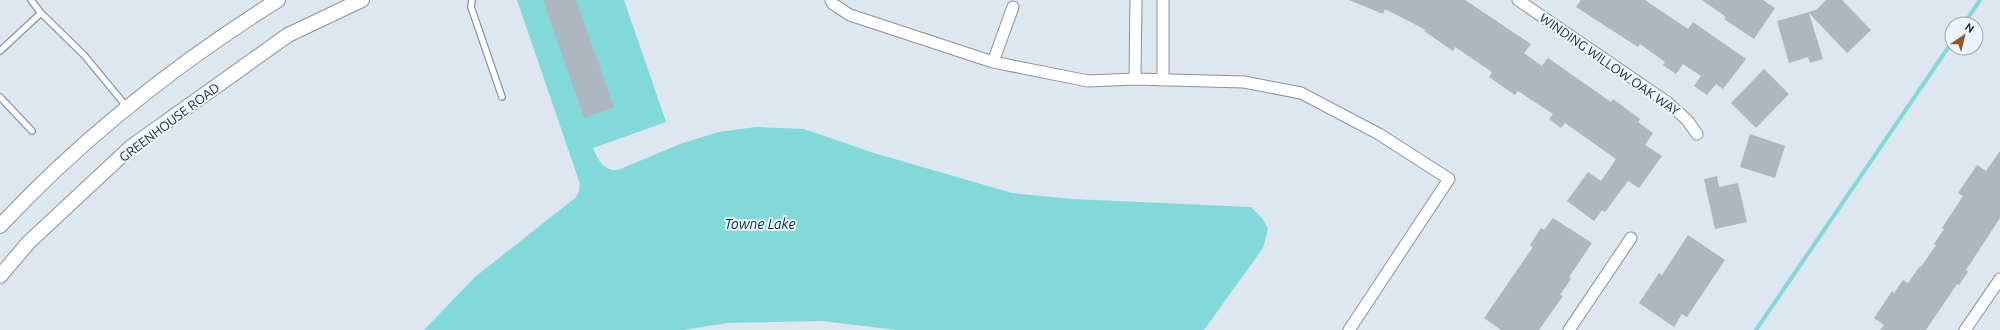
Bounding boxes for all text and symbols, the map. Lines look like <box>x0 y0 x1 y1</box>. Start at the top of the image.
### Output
street label: WINDING WILLOW OAK WAY <box>1537 10 1683 118</box>
north arrow <box>1944 16 1984 56</box>
text: N <box>1963 21 1977 35</box>
street label: GREENHOUSE ROAD <box>116 80 222 164</box>
water label: Towne Lake <box>724 216 796 232</box>

